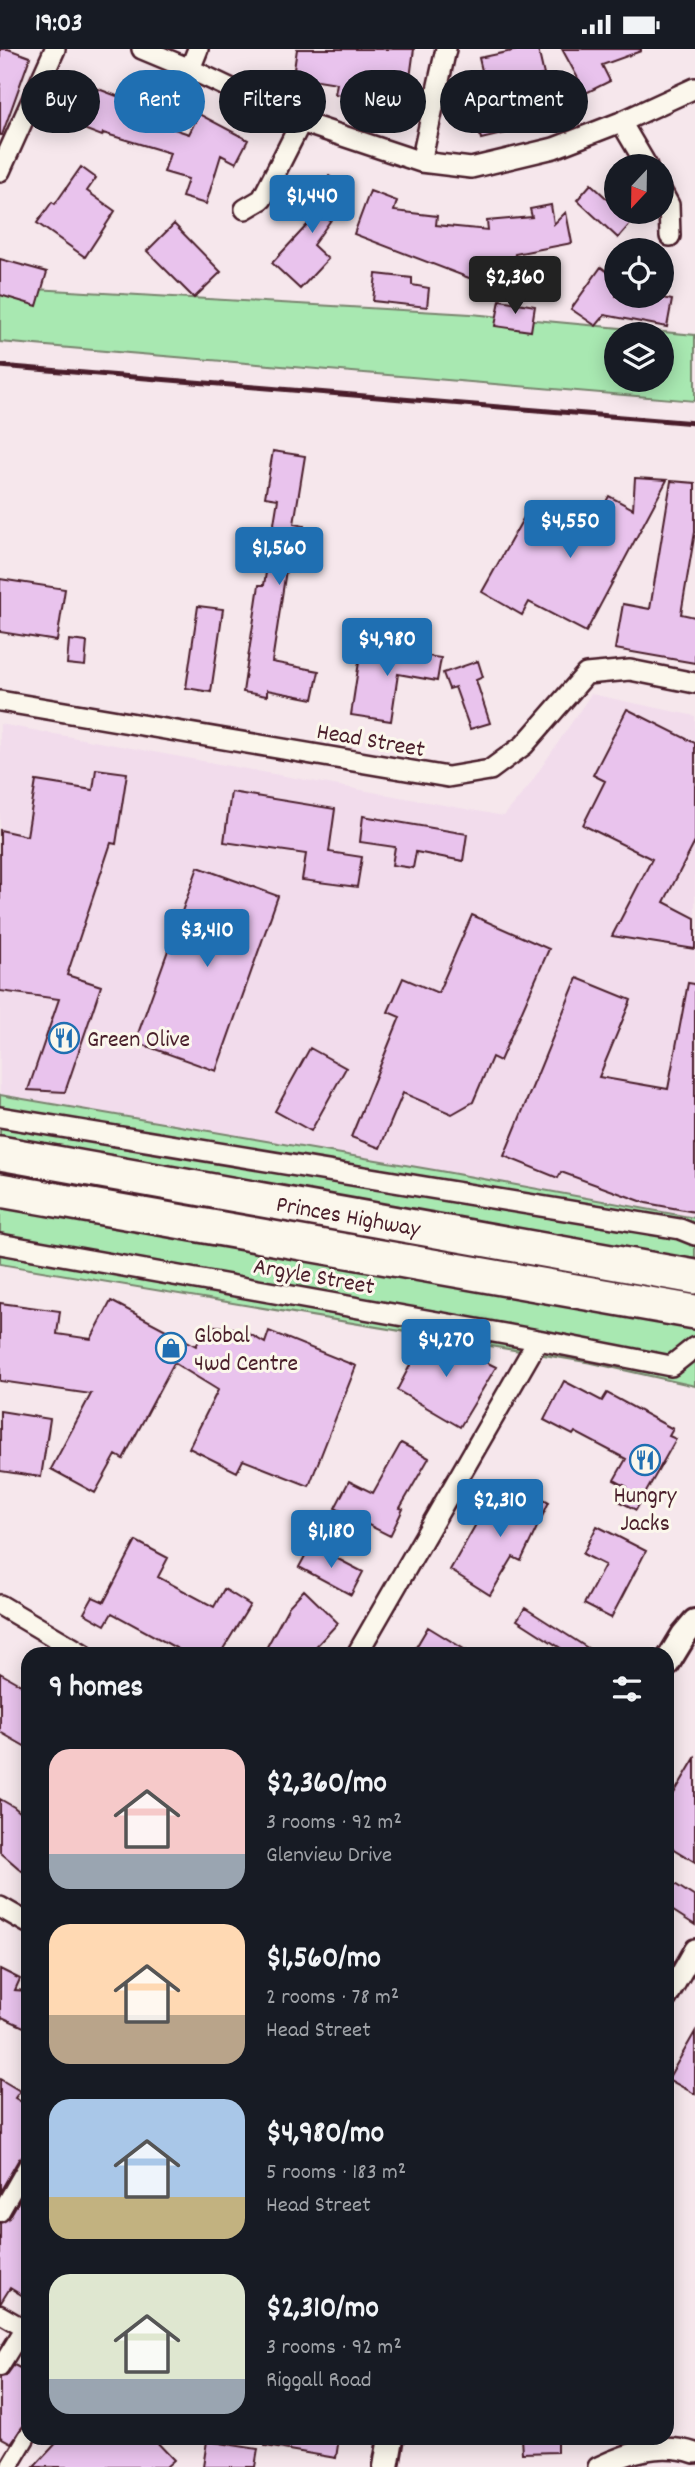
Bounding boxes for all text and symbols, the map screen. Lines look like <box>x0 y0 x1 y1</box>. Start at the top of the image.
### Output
text: 19:03 <box>35 6 83 43</box>
chip: Buy <box>21 70 100 133</box>
chip: Rent <box>114 70 205 133</box>
chip: Filters <box>219 70 326 133</box>
chip: New <box>340 70 426 133</box>
chip: Apartment <box>440 70 588 133</box>
north arrow <box>604 154 674 224</box>
map controls <box>604 154 674 392</box>
pin: $1,440 <box>255 176 369 235</box>
text: $1,440 <box>286 181 338 214</box>
button: locate <box>604 238 674 308</box>
pin: $2,360 <box>458 257 572 316</box>
text: $2,360 <box>485 262 545 295</box>
button: layers <box>604 322 674 392</box>
pin: $4,550 <box>513 501 627 560</box>
text: $4,550 <box>540 506 600 539</box>
pin: $1,560 <box>222 527 336 587</box>
text: $1,560 <box>251 533 307 566</box>
pin: $4,980 <box>330 619 444 678</box>
text: $4,980 <box>358 624 416 657</box>
street label: Head Street <box>314 716 427 768</box>
pin: $3,410 <box>150 909 264 969</box>
text: $3,410 <box>180 915 234 948</box>
restaurant icon: Green Olive <box>47 1021 81 1055</box>
place label: Green Olive <box>87 1024 190 1058</box>
street label: Princes Highway <box>273 1189 424 1248</box>
street label: Argyle Street <box>250 1251 377 1305</box>
pin: $4,270 <box>389 1319 503 1379</box>
place label: Global 4wd Centre <box>194 1320 298 1382</box>
text: $4,270 <box>418 1325 474 1358</box>
shop icon: Global 4wd Centre <box>154 1331 188 1365</box>
restaurant icon: Hungry Jacks <box>628 1443 662 1477</box>
pin: $2,310 <box>443 1479 557 1539</box>
place label: Hungry Jacks <box>614 1480 678 1542</box>
text: $2,310 <box>473 1485 527 1518</box>
pin: $1,180 <box>274 1511 388 1570</box>
text: $1,180 <box>307 1516 355 1549</box>
text: 9 homes <box>49 1668 143 1711</box>
icon: filters <box>608 1670 646 1708</box>
text: $2,360/mo <box>266 1764 387 1807</box>
icon: home <box>105 1777 189 1861</box>
text: 3 rooms · 92 m² <box>266 1807 402 1840</box>
text: Glenview Drive <box>266 1840 392 1873</box>
text: $1,560/mo <box>266 1939 381 1982</box>
icon: home <box>105 1952 189 2036</box>
text: 2 rooms · 78 m² <box>266 1982 399 2015</box>
text: Head Street <box>266 2015 371 2048</box>
text: $4,980/mo <box>266 2114 384 2157</box>
icon: home <box>105 2127 189 2211</box>
text: 5 rooms · 183 m² <box>266 2157 406 2190</box>
text: Head Street <box>266 2190 371 2223</box>
text: $2,310/mo <box>266 2289 379 2332</box>
icon: home <box>105 2302 189 2386</box>
text: 3 rooms · 92 m² <box>266 2332 402 2365</box>
text: Riggall Road <box>266 2365 372 2398</box>

